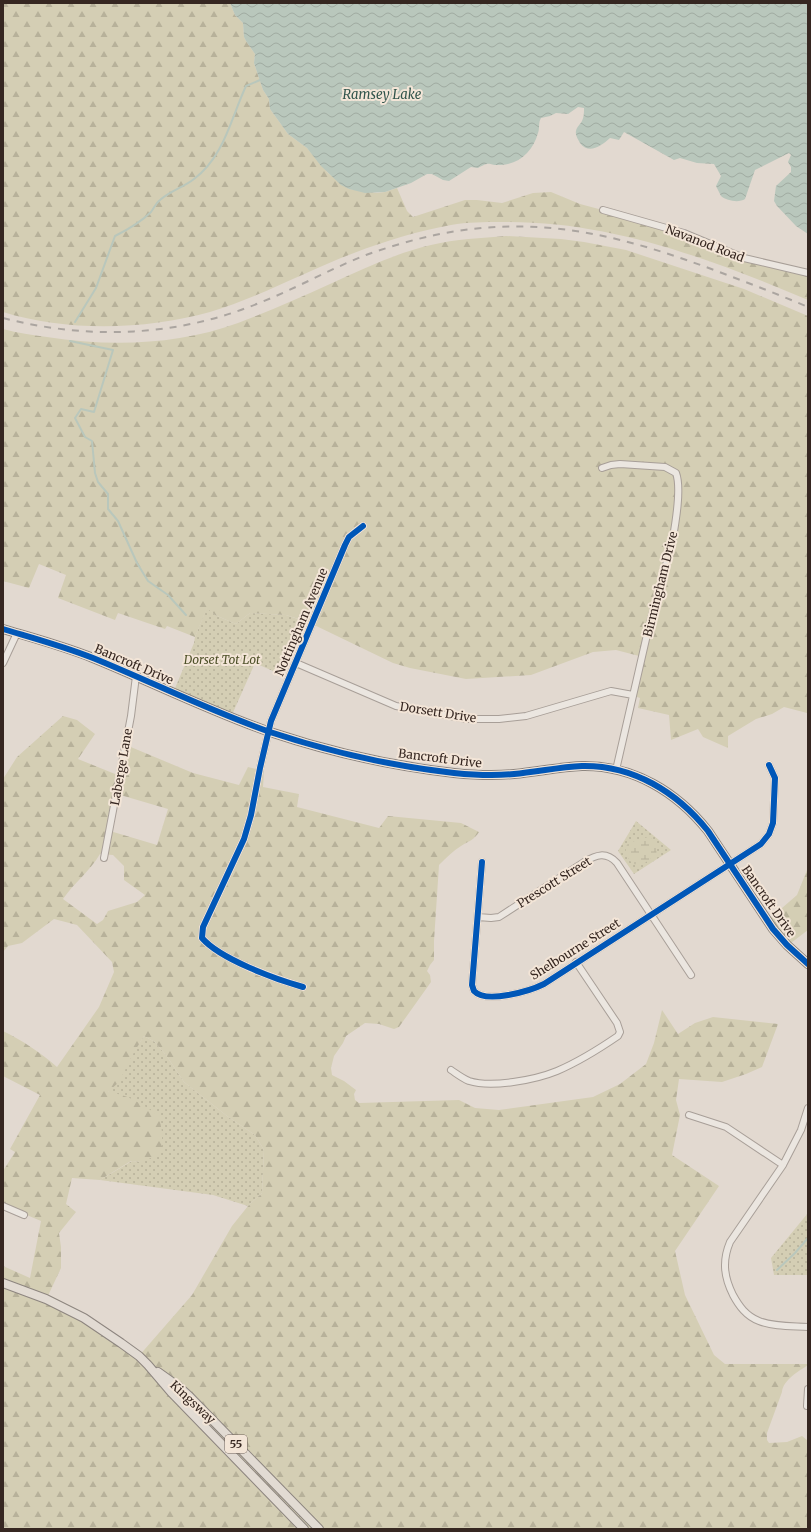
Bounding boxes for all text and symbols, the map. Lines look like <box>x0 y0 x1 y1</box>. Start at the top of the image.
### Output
water label: Ramsey Lake <box>343 86 422 103</box>
street label: Navanod Road <box>664 221 746 265</box>
street label: Birmingham Drive <box>640 530 680 638</box>
street label: Nottingham Avenue <box>271 566 331 678</box>
street label: Bancroft Drive <box>92 641 176 687</box>
park label: Dorset Tot Lot <box>183 652 261 667</box>
street label: Dorsett Drive <box>399 699 477 725</box>
street label: Laberge Lane <box>107 727 135 807</box>
street label: Bancroft Drive <box>397 745 483 771</box>
street label: Prescott Street <box>514 853 594 911</box>
street label: Bancroft Drive <box>739 862 799 940</box>
street label: Shelbourne Street <box>527 915 623 983</box>
street label: Kingsway <box>167 1377 219 1427</box>
road number: 55 <box>225 1435 247 1453</box>

